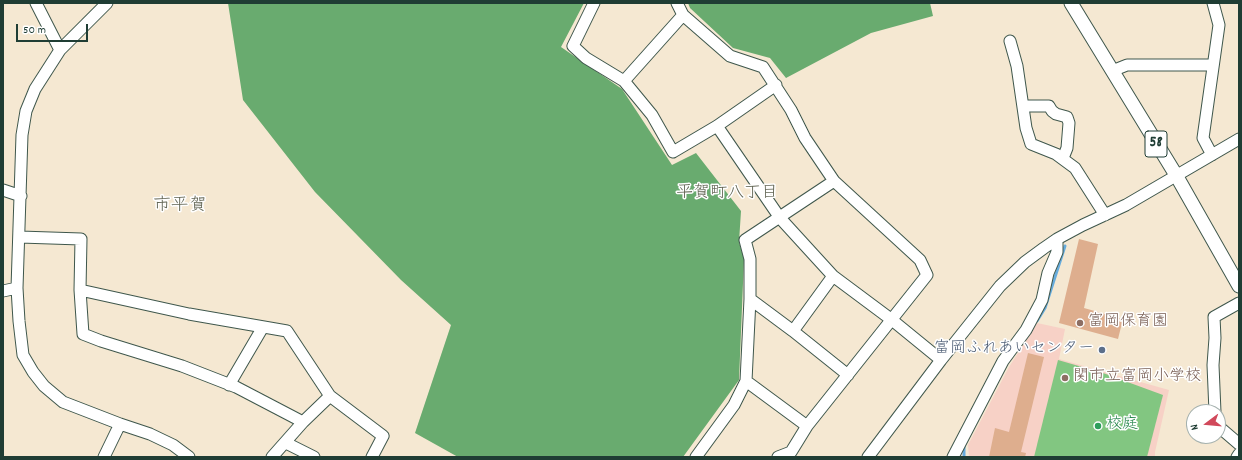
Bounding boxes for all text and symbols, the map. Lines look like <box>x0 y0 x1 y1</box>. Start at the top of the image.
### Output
scale bar <box>18 16 90 42</box>
text: 50 m <box>23 22 46 39</box>
road number: 58 <box>1145 131 1167 157</box>
district label: 平賀町八丁目 <box>676 185 778 205</box>
district label: 市平賀 <box>153 197 207 219</box>
place label: 富岡保育園 <box>1088 313 1168 333</box>
marker: 富岡保育園 <box>1075 318 1085 328</box>
place label: 富岡ふれあいセンター <box>934 340 1094 360</box>
marker: 富岡ふれあいセンター <box>1097 345 1107 355</box>
place label: 関市立富岡小学校 <box>1073 368 1201 388</box>
marker: 関市立富岡小学校 <box>1060 373 1070 383</box>
north arrow <box>1186 404 1226 444</box>
place label: 校庭 <box>1106 416 1138 436</box>
marker: 校庭 <box>1093 421 1103 431</box>
text: N <box>1187 422 1204 432</box>

